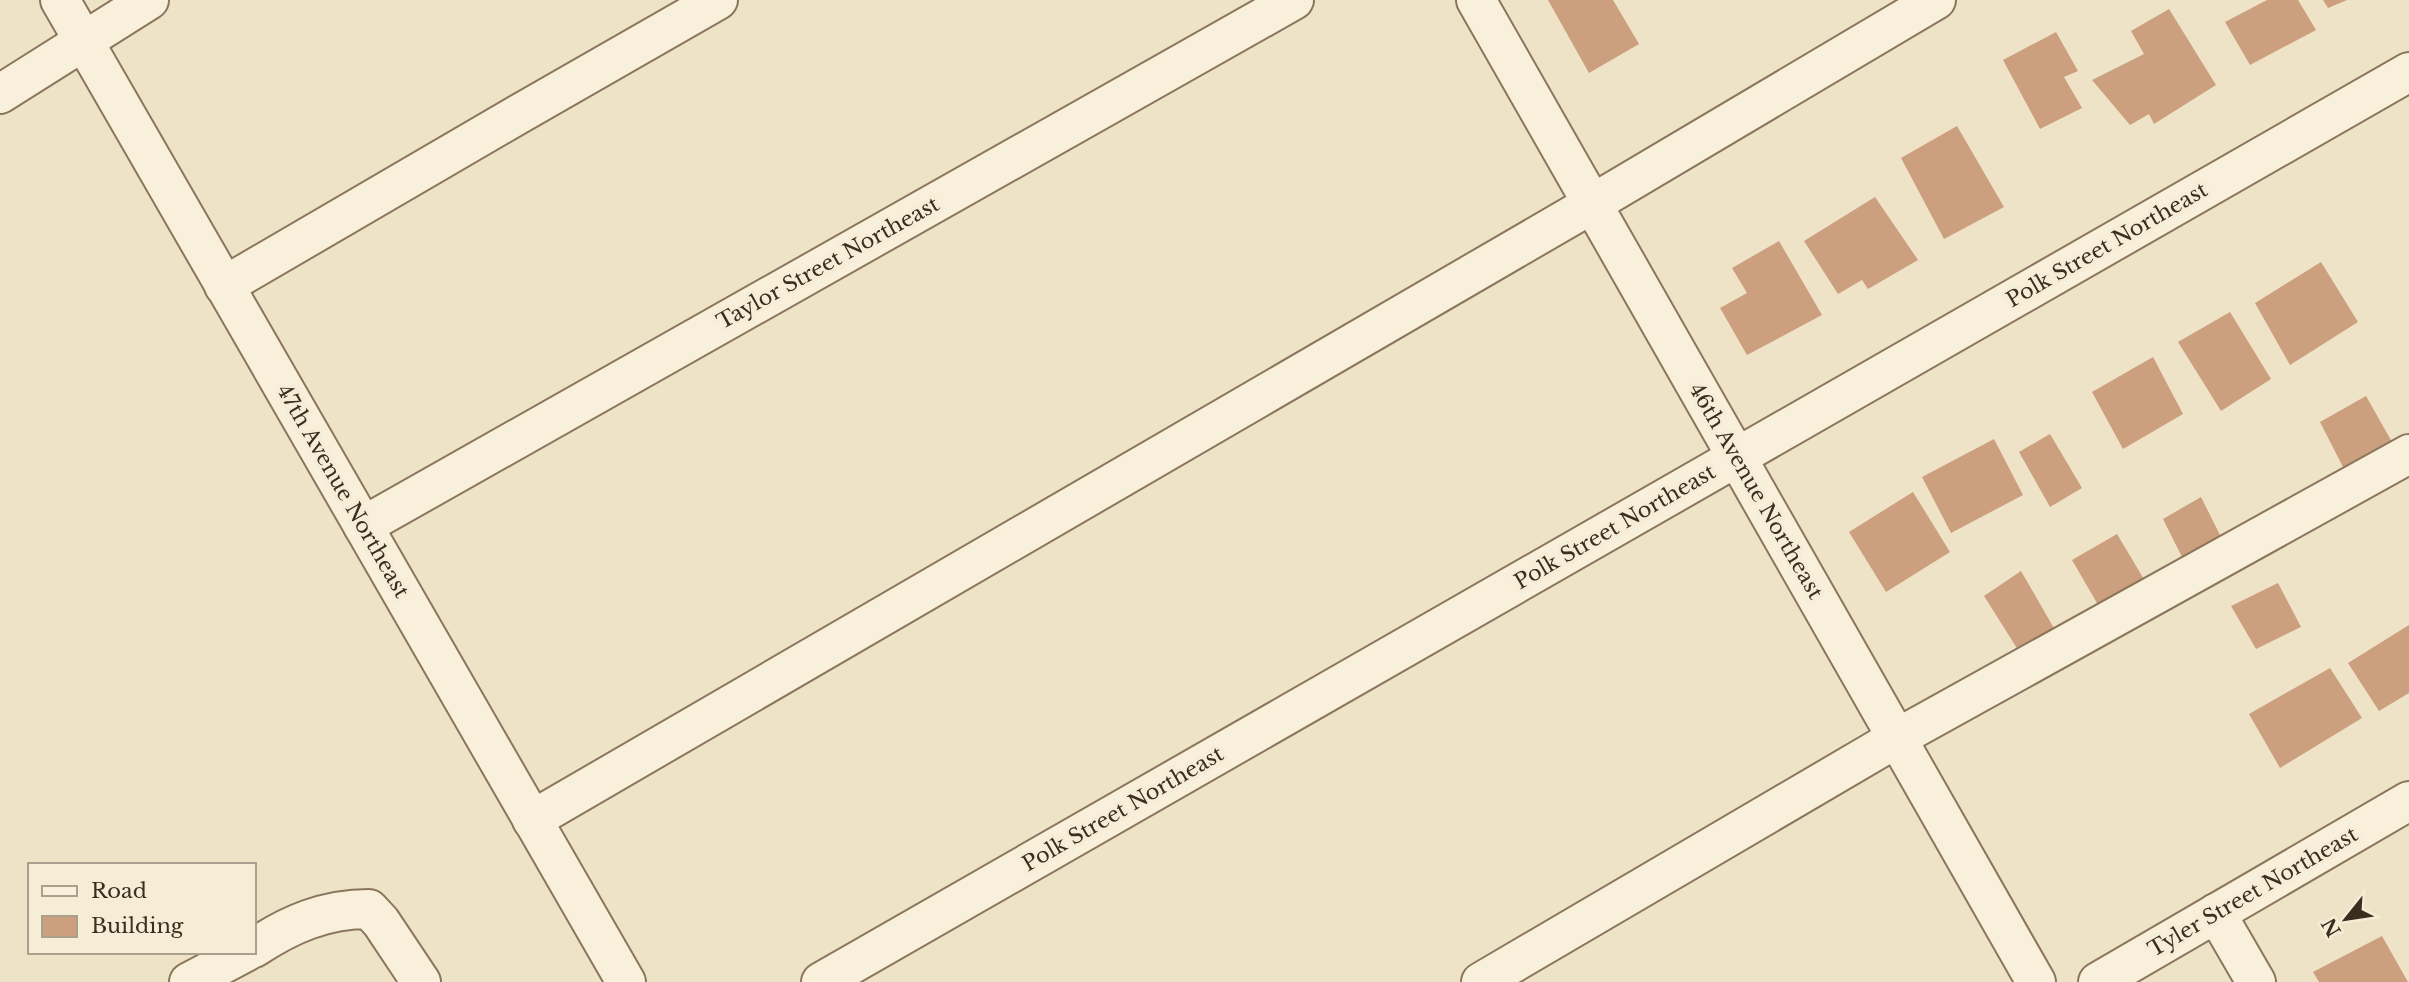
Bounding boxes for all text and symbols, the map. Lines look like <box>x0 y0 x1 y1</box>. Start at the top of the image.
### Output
street label: Polk Street Northeast <box>2002 177 2212 313</box>
street label: Taylor Street Northeast <box>712 191 944 335</box>
street label: 46th Avenue Northeast <box>1684 378 1829 604</box>
street label: 47th Avenue Northeast <box>271 380 415 602</box>
street label: Polk Street Northeast <box>1510 459 1720 595</box>
street label: Polk Street Northeast <box>1018 741 1228 877</box>
street label: Tyler Street Northeast <box>2144 822 2362 962</box>
legend <box>28 863 256 954</box>
text: Road <box>91 878 147 904</box>
north arrow <box>2311 884 2381 954</box>
text: Building <box>91 913 184 939</box>

